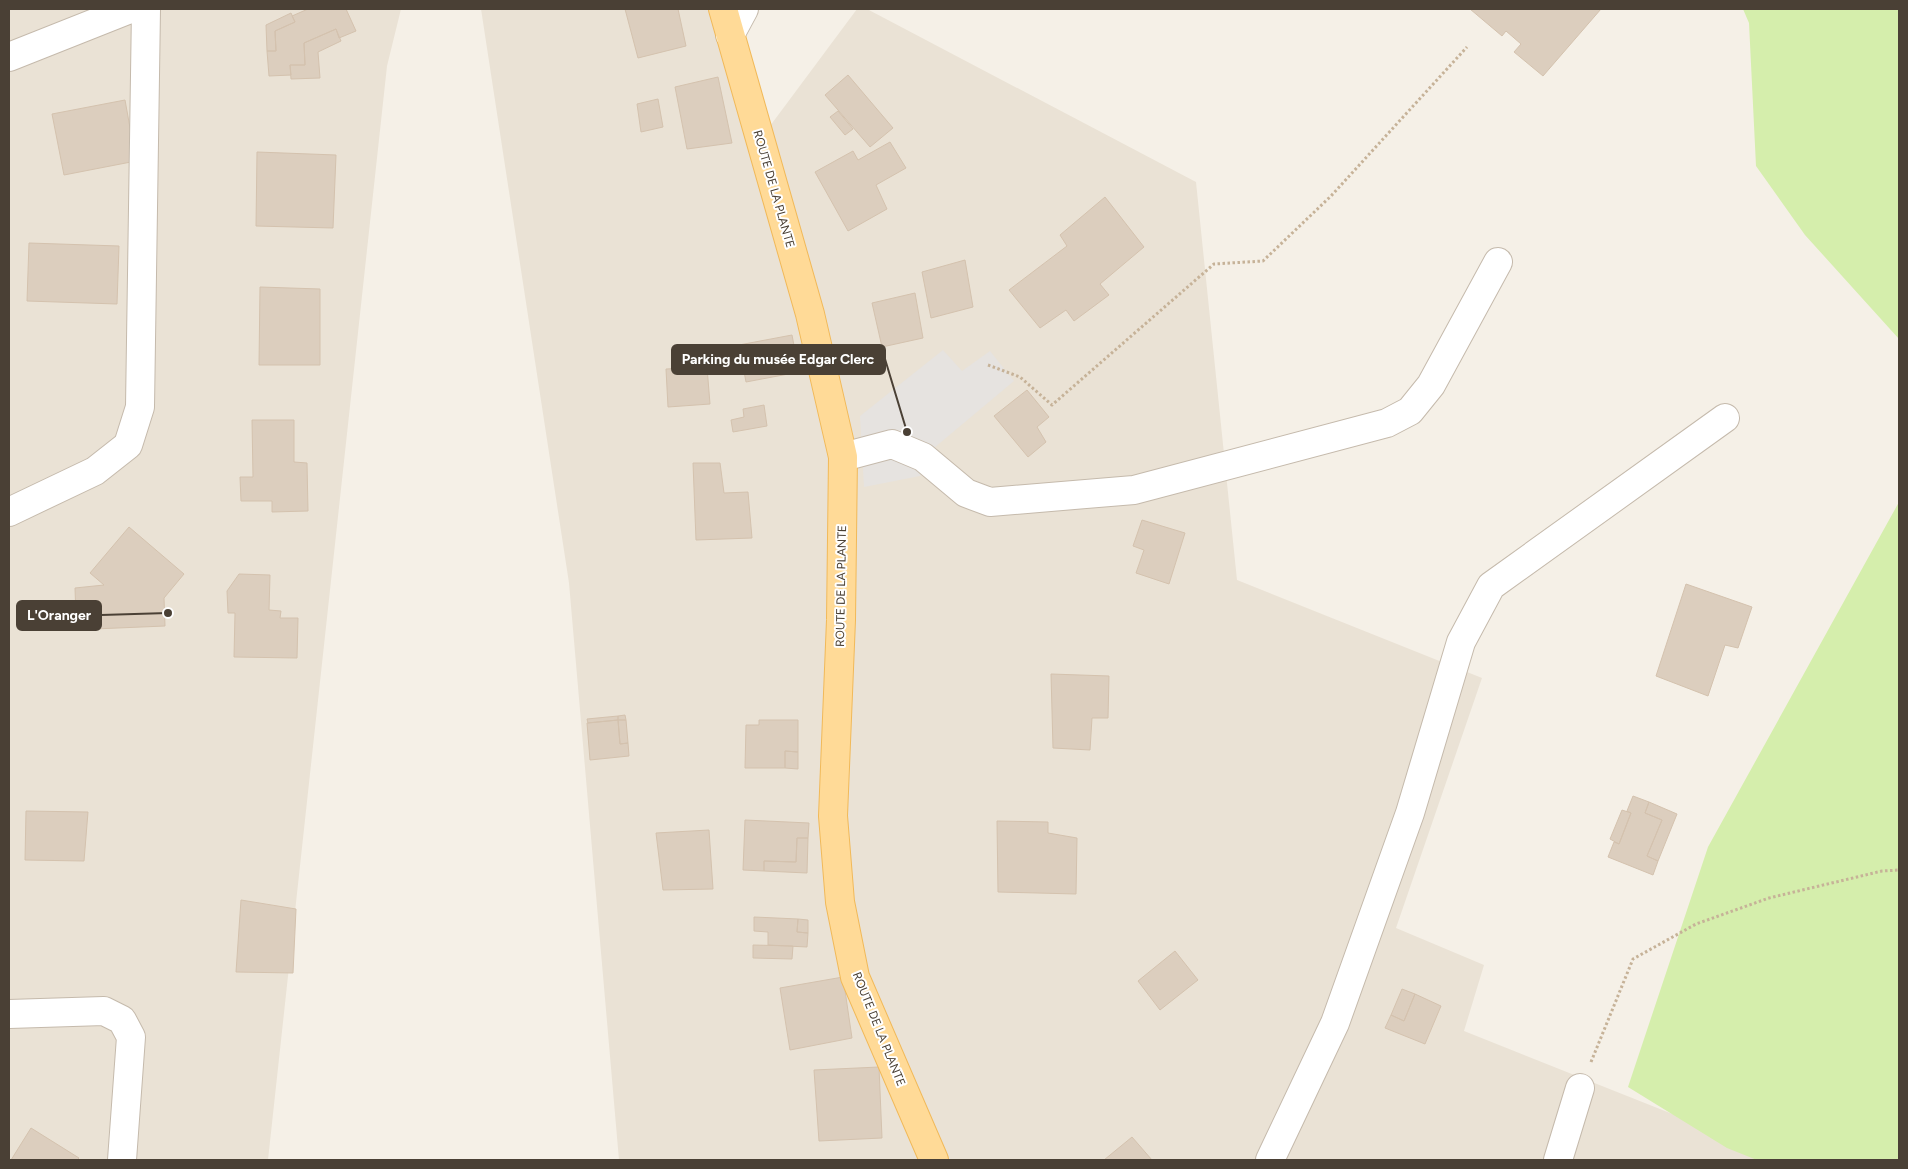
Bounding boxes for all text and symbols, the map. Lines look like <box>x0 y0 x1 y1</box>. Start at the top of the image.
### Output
street label: ROUTE DE LA PLANTE <box>750 128 798 250</box>
callout: Parking du musée Edgar Clerc <box>672 345 885 374</box>
text: Parking du musée Edgar Clerc <box>682 351 875 368</box>
street label: ROUTE DE LA PLANTE <box>833 525 849 647</box>
callout: L'Oranger <box>17 601 101 630</box>
text: L'Oranger <box>27 607 92 624</box>
street label: ROUTE DE LA PLANTE <box>850 970 908 1088</box>

